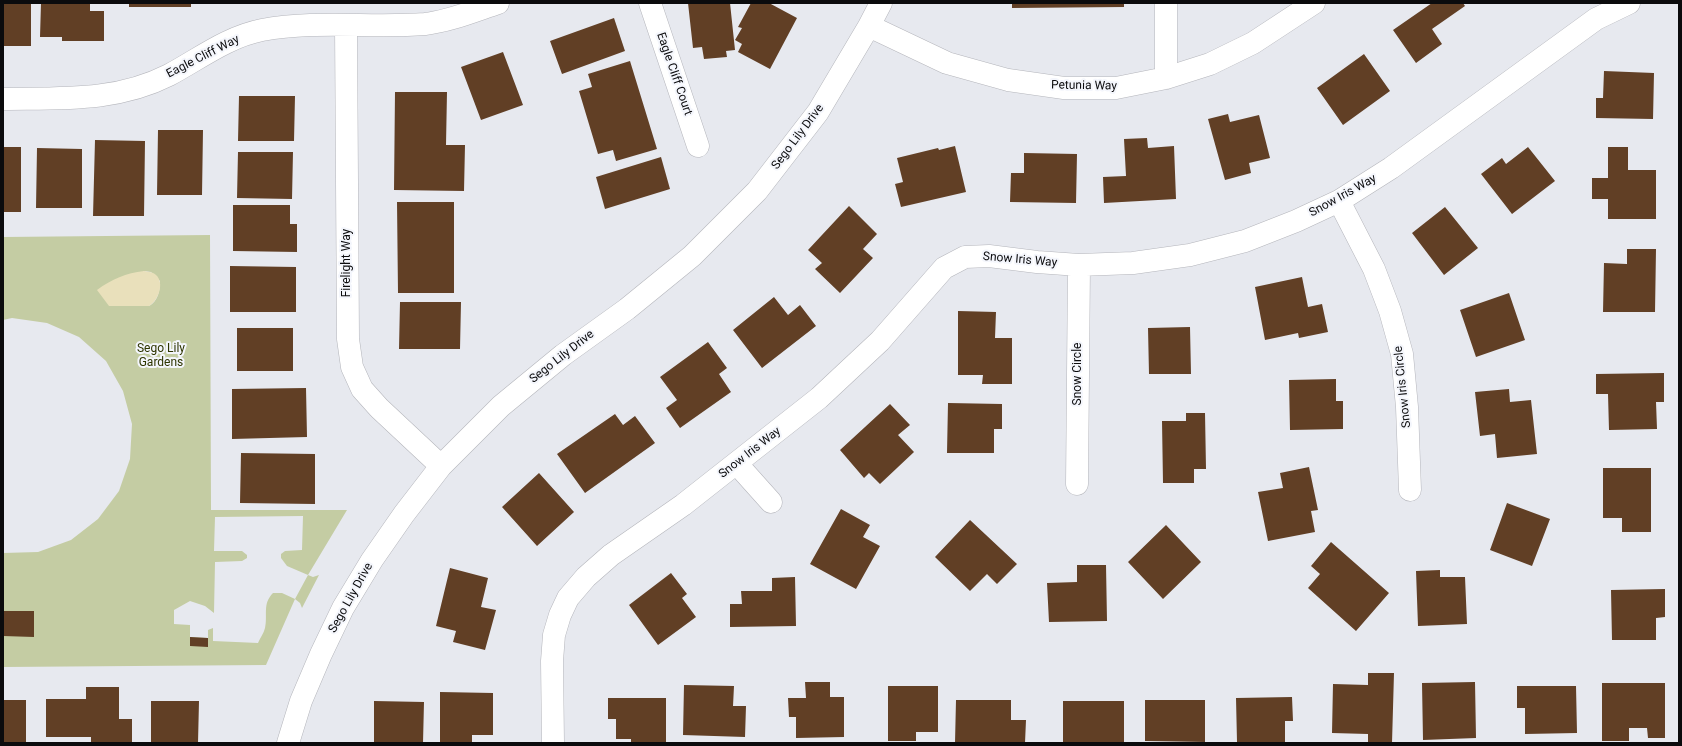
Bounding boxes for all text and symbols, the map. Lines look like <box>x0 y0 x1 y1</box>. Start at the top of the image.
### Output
street label: Eagle Cliff Court <box>653 31 695 117</box>
street label: Eagle Cliff Way <box>164 32 242 82</box>
street label: Petunia Way <box>1051 78 1117 94</box>
street label: Sego Lily Drive <box>769 102 827 172</box>
street label: Snow Iris Way <box>1307 172 1379 220</box>
street label: Firelight Way <box>340 229 354 297</box>
street label: Snow Iris Way <box>982 250 1058 270</box>
street label: Sego Lily Drive <box>527 327 597 387</box>
park label: Sego Lily Gardens <box>137 342 185 370</box>
street label: Snow Circle <box>1071 343 1085 405</box>
street label: Snow Iris Circle <box>1392 345 1414 429</box>
street label: Snow Iris Way <box>716 424 784 482</box>
street label: Sego Lily Drive <box>326 560 376 636</box>

